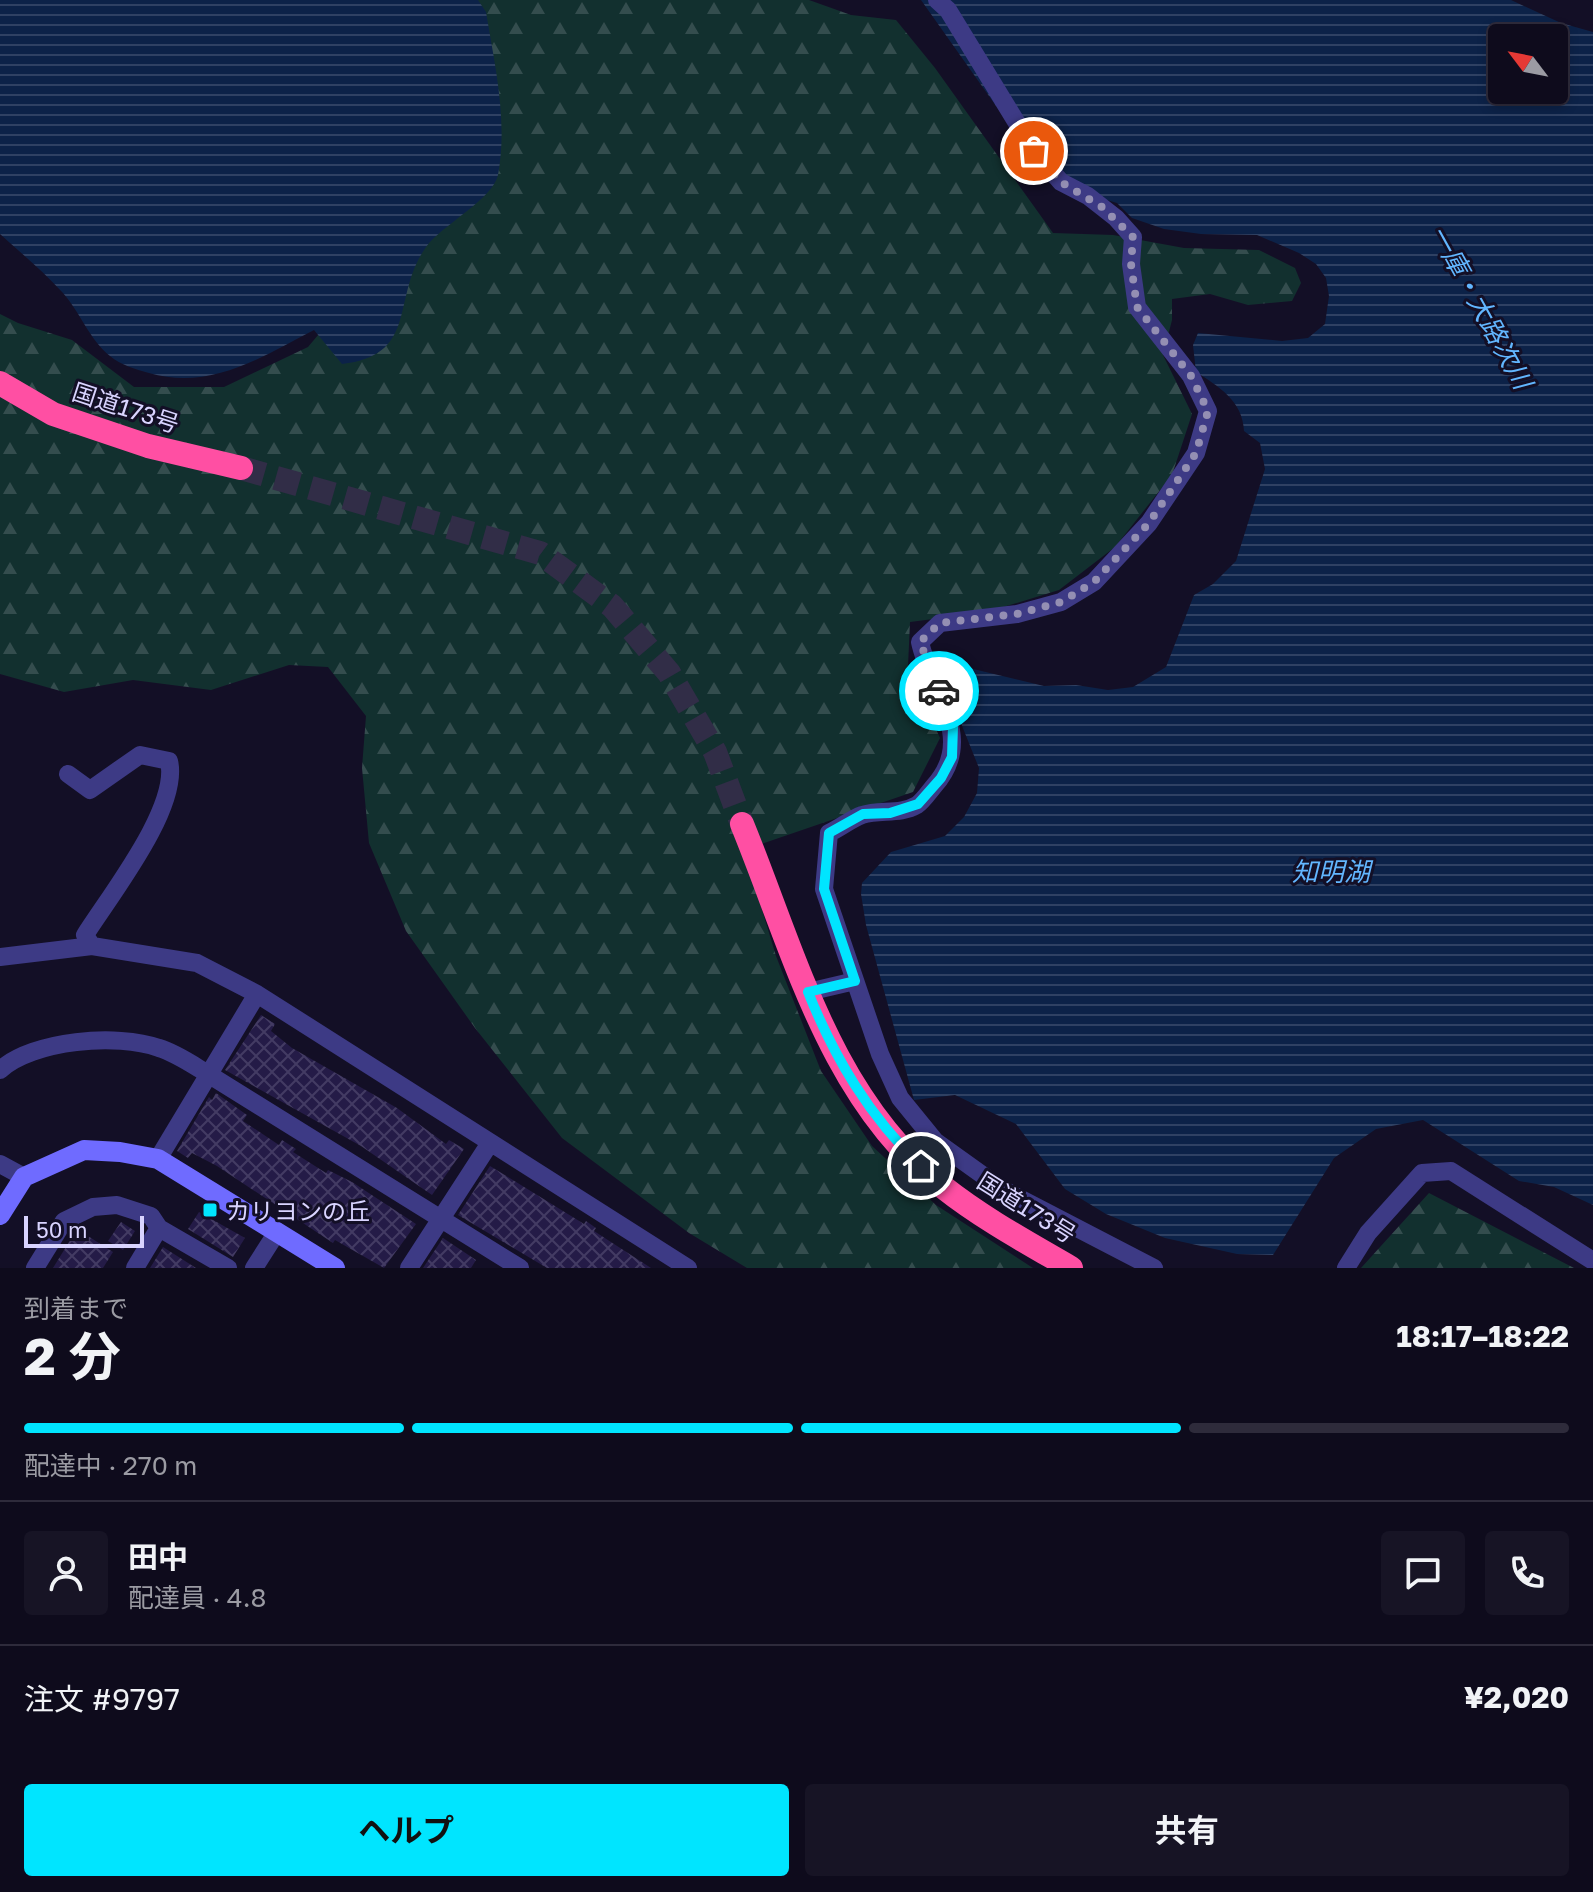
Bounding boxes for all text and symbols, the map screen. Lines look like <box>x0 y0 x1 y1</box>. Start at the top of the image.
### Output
north arrow <box>1488 24 1568 104</box>
map controls <box>1488 24 1568 104</box>
pin <box>1000 117 1068 185</box>
icon: bag <box>1012 129 1056 173</box>
water label: 一庫・大路次川 <box>1423 220 1540 397</box>
street label: 国道173号 <box>69 376 183 438</box>
courier <box>899 651 979 731</box>
icon: car <box>917 669 961 713</box>
water label: 知明湖 <box>1292 856 1374 887</box>
pin <box>887 1132 955 1200</box>
icon: home <box>899 1144 943 1188</box>
street label: 国道173号 <box>973 1165 1081 1249</box>
place label: カリヨンの丘 <box>226 1196 370 1225</box>
marker: カリヨンの丘 <box>201 1201 219 1219</box>
scale bar <box>24 1212 144 1248</box>
text: 50 m <box>36 1216 87 1243</box>
text: 到着まで <box>24 1293 128 1324</box>
text: 18:17–18:22 <box>1396 1318 1569 1354</box>
text: 2 分 <box>24 1324 121 1386</box>
text: 配達中 · 270 m <box>24 1450 197 1481</box>
button: person <box>24 1531 108 1615</box>
button: chat <box>1381 1531 1465 1615</box>
button: phone <box>1485 1531 1569 1615</box>
text: 田中 <box>128 1539 188 1575</box>
text: 配達員 · 4.8 <box>128 1582 266 1613</box>
text: ¥2,020 <box>1464 1679 1569 1715</box>
text: 注文 #9797 <box>24 1681 180 1717</box>
button: ヘルプ <box>24 1784 789 1876</box>
button: 共有 <box>805 1784 1569 1876</box>

